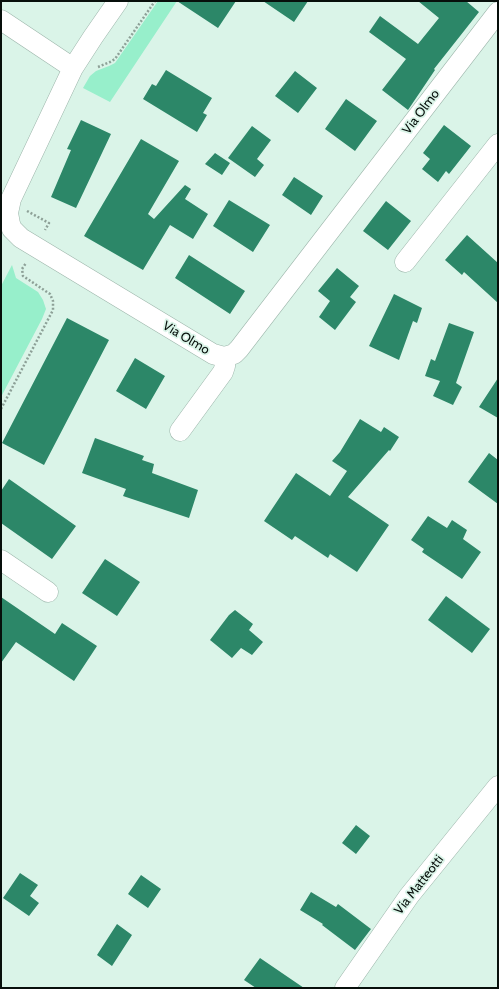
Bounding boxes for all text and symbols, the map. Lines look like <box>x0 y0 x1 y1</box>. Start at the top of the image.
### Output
street label: Via Olmo <box>399 87 443 137</box>
street label: Via Olmo <box>160 318 212 358</box>
street label: Via Matteotti <box>391 852 447 918</box>

